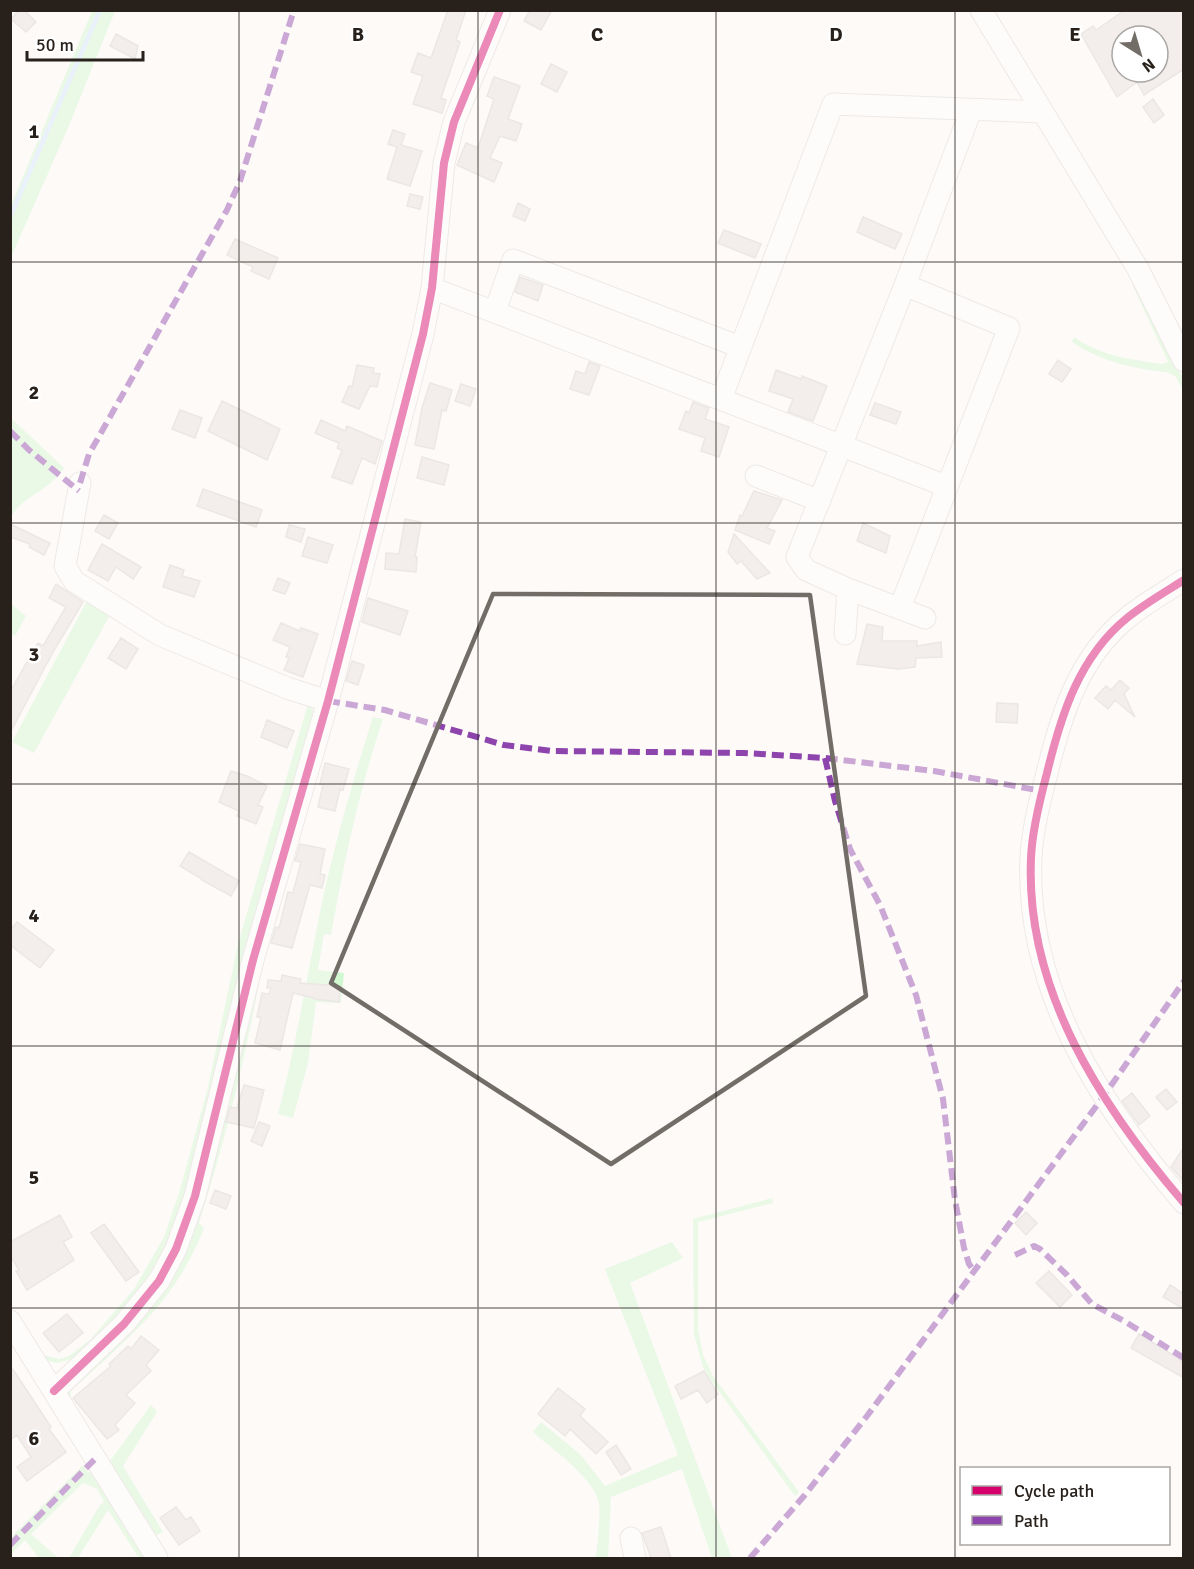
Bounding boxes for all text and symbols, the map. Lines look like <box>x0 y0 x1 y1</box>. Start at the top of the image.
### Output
text: B <box>352 22 364 47</box>
text: C <box>591 22 603 47</box>
text: D <box>829 22 843 47</box>
text: E <box>1069 22 1081 47</box>
scale bar <box>27 24 142 62</box>
north arrow <box>1110 24 1170 84</box>
text: 50 m <box>36 34 74 56</box>
text: N <box>1138 54 1159 77</box>
text: 1 <box>29 119 40 144</box>
text: 2 <box>29 380 39 405</box>
text: 3 <box>29 642 39 667</box>
text: 4 <box>29 903 40 928</box>
text: 5 <box>29 1165 39 1190</box>
text: 6 <box>29 1426 40 1451</box>
legend <box>960 1467 1170 1545</box>
text: Cycle path <box>1014 1480 1094 1502</box>
text: Path <box>1014 1510 1049 1532</box>

